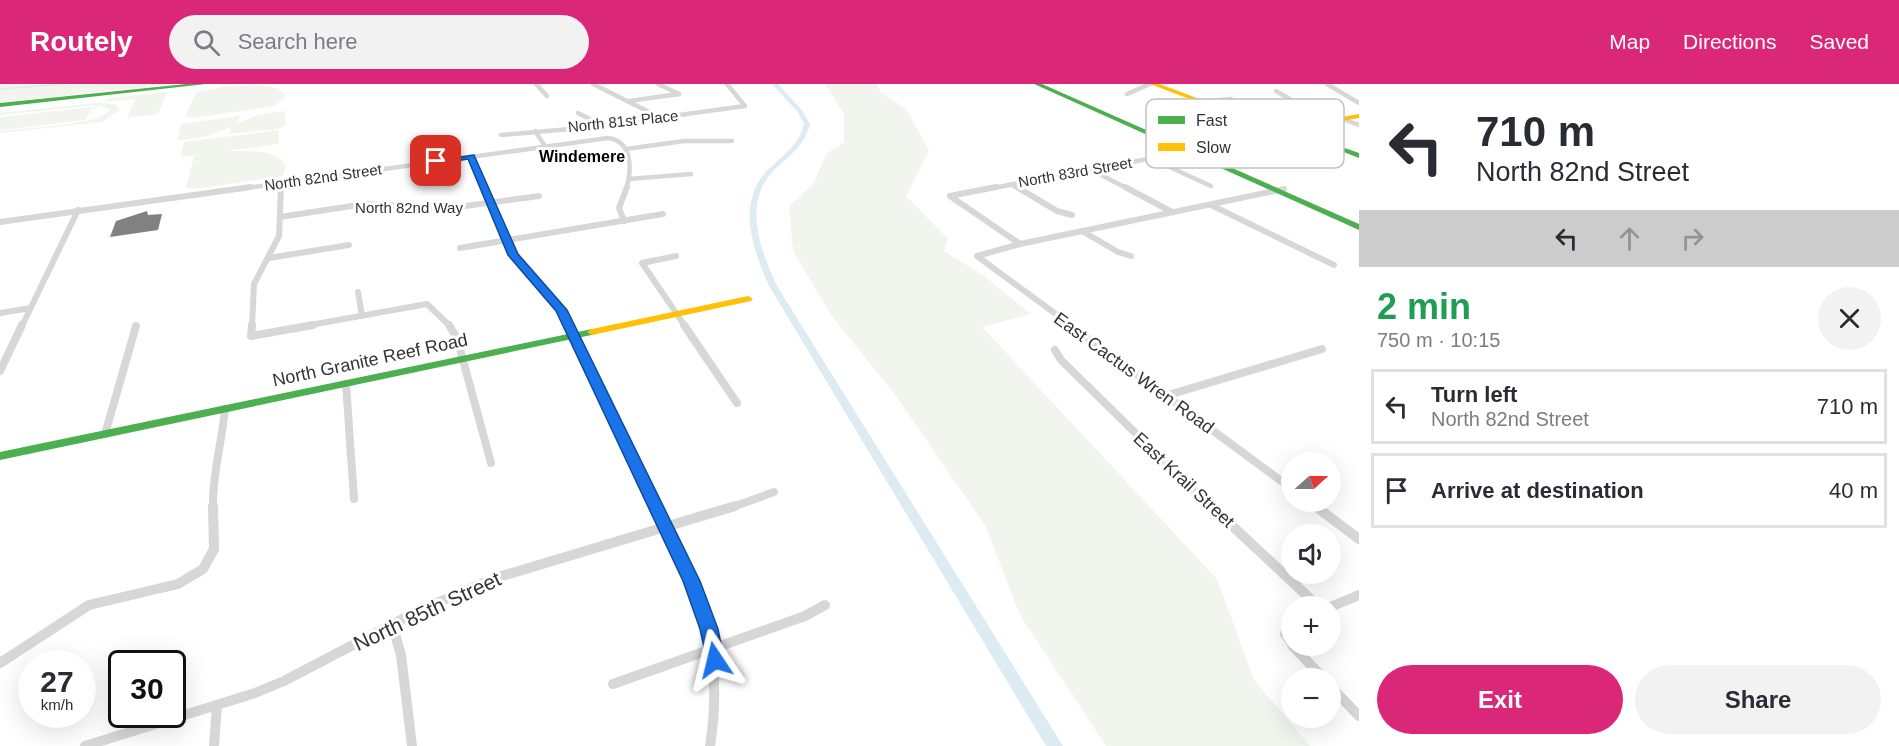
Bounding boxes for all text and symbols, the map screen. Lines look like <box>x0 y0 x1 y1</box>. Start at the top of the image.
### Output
search box <box>169 15 589 69</box>
text: Routely <box>30 26 133 57</box>
icon: search <box>190 26 223 59</box>
text: Search here <box>238 29 358 54</box>
text: Map <box>1609 30 1650 53</box>
text: Directions <box>1683 30 1776 53</box>
text: Saved <box>1809 30 1869 53</box>
legend <box>1146 99 1344 168</box>
street label: North 81st Place <box>567 107 679 135</box>
icon: left <box>1377 108 1455 186</box>
text: 710 m <box>1476 108 1595 155</box>
text: Fast <box>1196 112 1228 129</box>
pin <box>410 135 461 186</box>
text: Slow <box>1196 139 1231 156</box>
icon: arrive <box>419 144 452 177</box>
district label: Windemere <box>539 148 625 165</box>
street label: North 83rd Street <box>1017 153 1134 190</box>
text: North 82nd Street <box>1476 157 1689 187</box>
street label: North 82nd Street <box>263 160 384 194</box>
street label: North 82nd Way <box>355 199 463 216</box>
icon: left <box>1550 222 1583 255</box>
icon: ahead <box>1613 222 1646 255</box>
icon: right <box>1676 222 1709 255</box>
text: 2 min <box>1377 286 1471 327</box>
button: close <box>1818 287 1881 350</box>
street label: East Cactus Wren Road <box>1050 308 1218 438</box>
text: 750 m · 10:15 <box>1377 329 1500 351</box>
street label: North Granite Reef Road <box>271 330 469 390</box>
text: Turn left <box>1431 382 1517 407</box>
icon: left <box>1380 390 1413 423</box>
text: 710 m <box>1817 394 1878 419</box>
text: North 82nd Street <box>1431 408 1589 430</box>
street label: East Krail Street <box>1130 428 1238 532</box>
north arrow <box>1281 452 1341 512</box>
map controls <box>1281 452 1341 728</box>
icon: arrive <box>1380 474 1413 507</box>
text: Arrive at destination <box>1431 478 1644 503</box>
text: 40 m <box>1829 478 1878 503</box>
button: sound <box>1281 524 1341 584</box>
street label: North 85th Street <box>350 567 504 655</box>
button: + <box>1281 596 1341 656</box>
position arrow <box>683 628 747 692</box>
speed limit sign: 30 <box>108 650 186 728</box>
text: 27 <box>40 665 74 698</box>
button: Exit <box>1377 665 1623 734</box>
button: Share <box>1635 665 1881 734</box>
button: − <box>1281 668 1341 728</box>
text: km/h <box>41 696 73 713</box>

